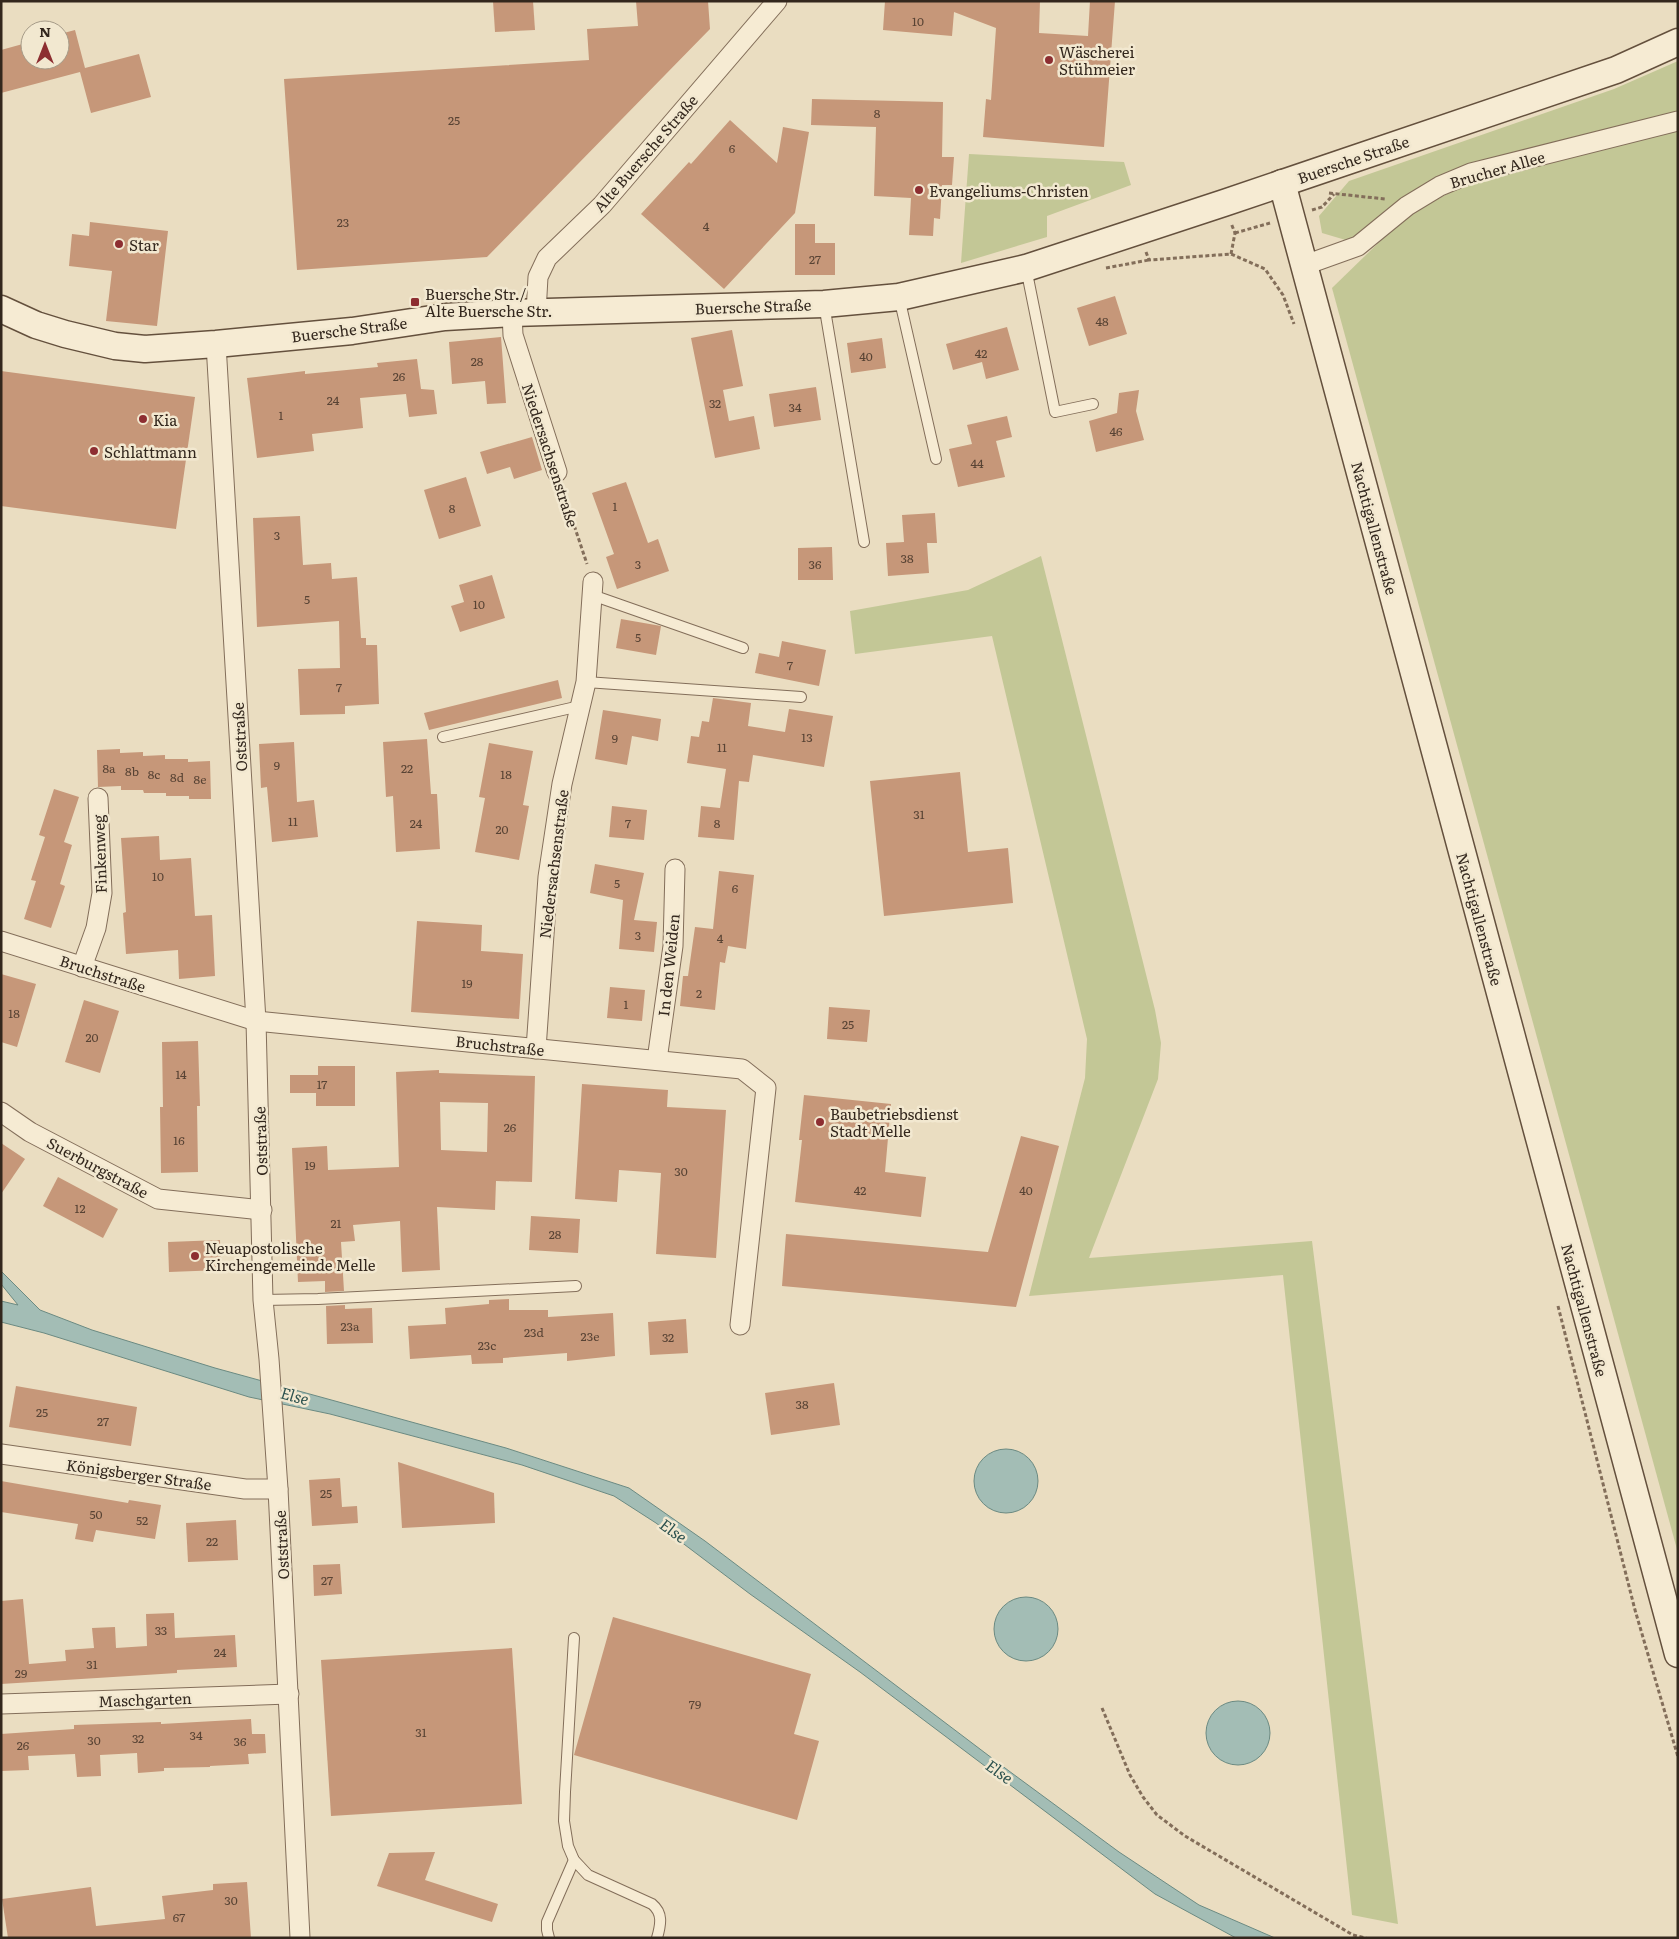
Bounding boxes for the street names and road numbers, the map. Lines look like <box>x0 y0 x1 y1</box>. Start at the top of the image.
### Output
street label: Alte Buersche Straße <box>587 89 703 217</box>
street label: Buersche Straße <box>1294 129 1412 189</box>
street label: Brucher Allee <box>1447 144 1547 194</box>
street label: Buersche Straße <box>694 292 812 320</box>
street label: Buersche Straße <box>290 310 408 348</box>
street label: Niedersachsenstraße <box>517 380 585 530</box>
street label: Nachtigallenstraße <box>1346 459 1404 597</box>
street label: Oststraße <box>226 702 252 772</box>
street label: Niedersachsenstraße <box>532 788 574 940</box>
street label: Finkenweg <box>86 814 112 894</box>
street label: Nachtigallenstraße <box>1451 850 1509 988</box>
street label: In den Weiden <box>651 912 685 1017</box>
street label: Bruchstraße <box>57 948 149 998</box>
street label: Bruchstraße <box>454 1029 546 1061</box>
street label: Oststraße <box>247 1106 273 1176</box>
street label: Suerburgstraße <box>43 1131 153 1204</box>
street label: Nachtigallenstraße <box>1556 1241 1614 1379</box>
street label: Königsberger Straße <box>65 1452 213 1496</box>
street label: Oststraße <box>268 1510 294 1580</box>
street label: Maschgarten <box>98 1686 192 1712</box>

